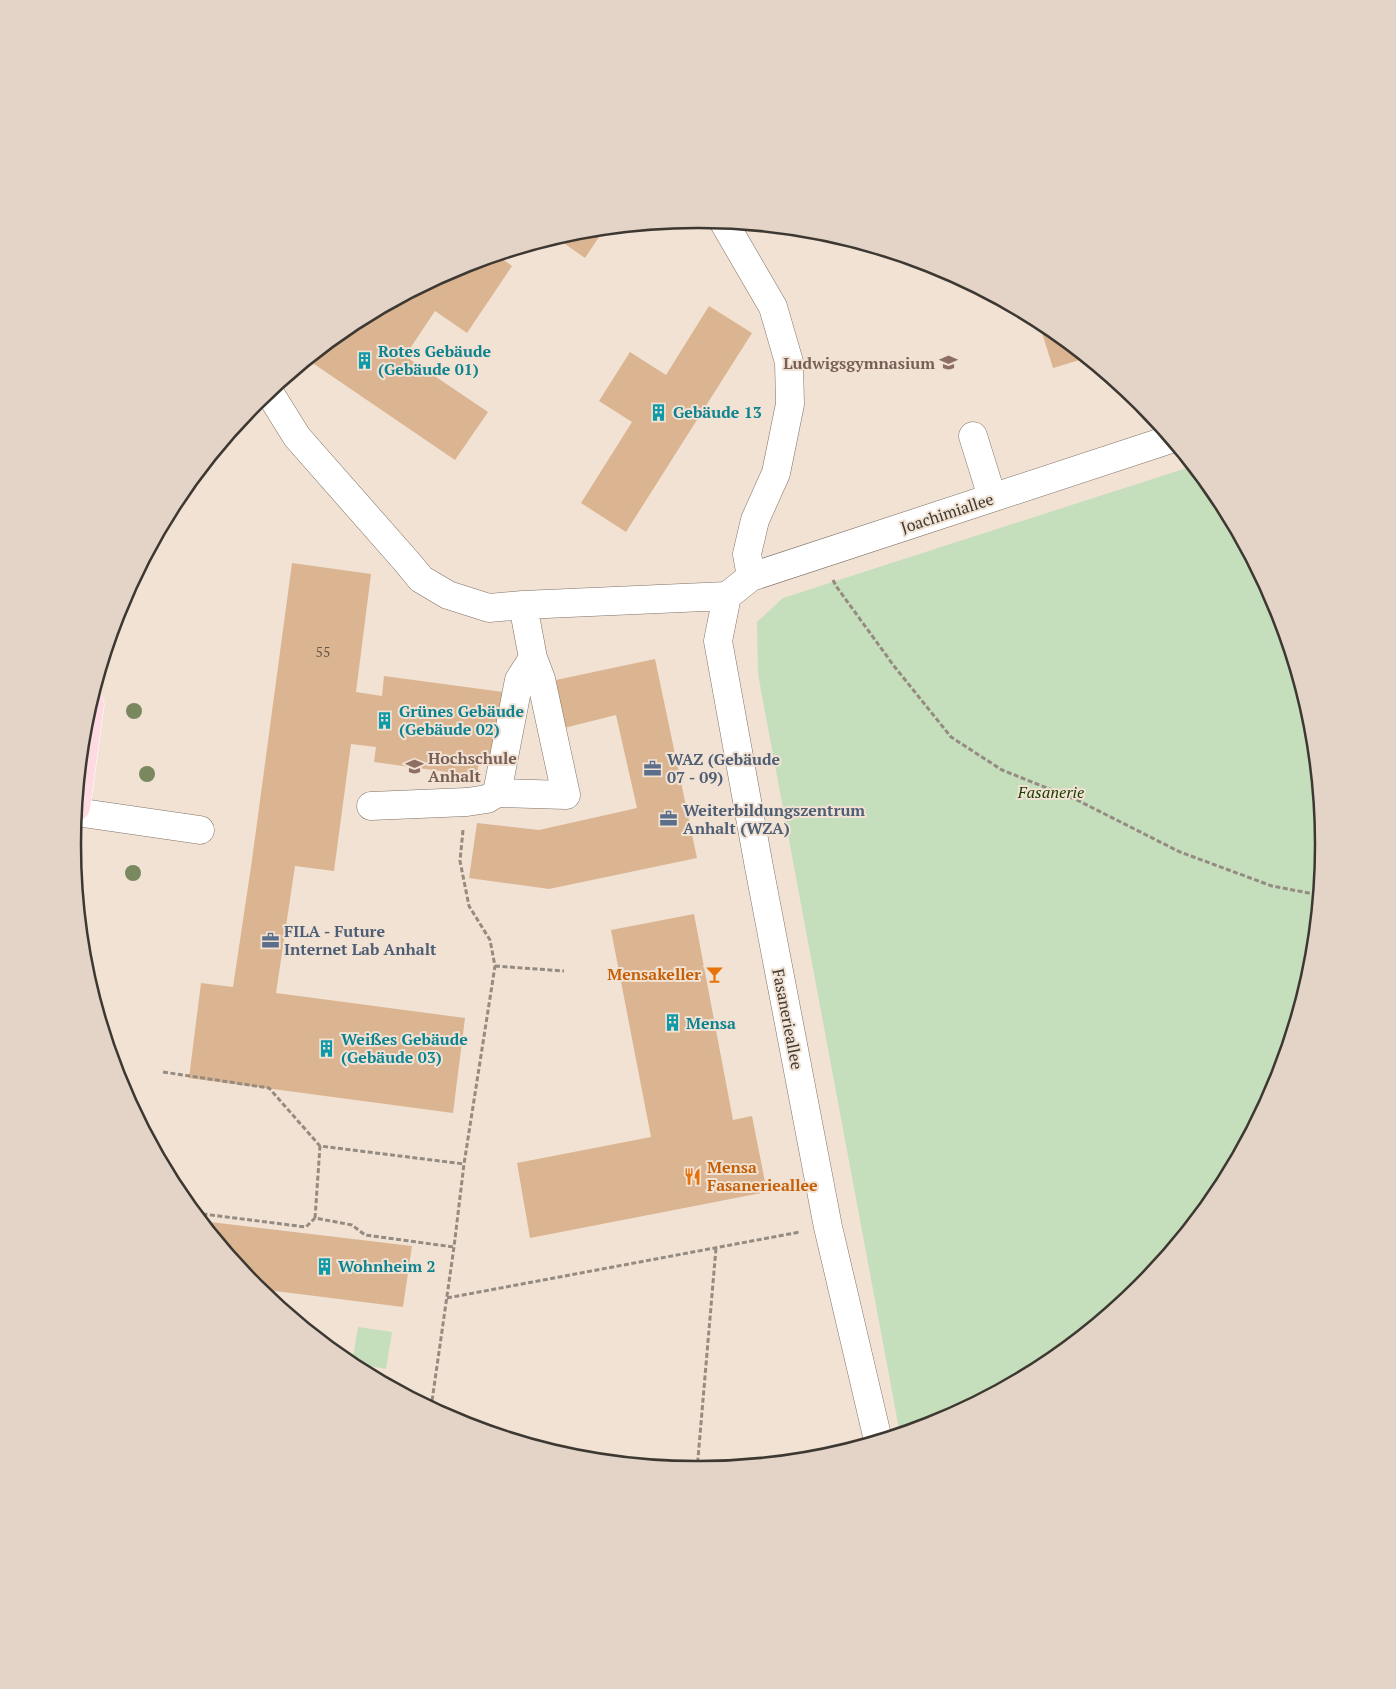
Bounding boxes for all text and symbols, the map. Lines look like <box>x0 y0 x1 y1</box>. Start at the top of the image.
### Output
place label: Rotes Gebäude (Gebäude 01) <box>378 340 491 380</box>
building icon: Rotes Gebäude (Gebäude 01) <box>354 350 374 370</box>
place label: Ludwigsgymnasium <box>783 352 935 374</box>
school or university icon: Ludwigsgymnasium <box>939 353 959 373</box>
place label: Gebäude 13 <box>673 401 762 423</box>
building icon: Gebäude 13 <box>649 402 669 422</box>
street label: Joachimiallee <box>898 488 996 538</box>
house number: 55 <box>316 642 330 661</box>
place label: Grünes Gebäude (Gebäude 02) <box>399 700 524 740</box>
building icon: Grünes Gebäude (Gebäude 02) <box>375 710 395 730</box>
place label: Hochschule Anhalt <box>428 747 517 787</box>
place label: WAZ (Gebäude 07 - 09) <box>667 748 781 788</box>
school or university icon: Hochschule Anhalt <box>404 757 424 777</box>
office icon: WAZ (Gebäude 07 - 09) <box>643 758 663 778</box>
park label: Fasanerie <box>1017 781 1084 803</box>
place label: Weiterbildungszentrum Anhalt (WZA) <box>683 799 865 839</box>
office icon: Weiterbildungszentrum Anhalt (WZA) <box>659 809 679 829</box>
place label: FILA - Future Internet Lab Anhalt <box>284 920 437 960</box>
office icon: FILA - Future Internet Lab Anhalt <box>260 930 280 950</box>
place label: Mensakeller <box>607 963 701 985</box>
bar icon: Mensakeller <box>705 964 725 984</box>
street label: Fasanerieallee <box>767 967 809 1071</box>
place label: Mensa <box>686 1012 736 1034</box>
building icon: Mensa <box>662 1013 682 1033</box>
place label: Weißes Gebäude (Gebäude 03) <box>341 1028 468 1068</box>
building icon: Weißes Gebäude (Gebäude 03) <box>317 1038 337 1058</box>
place label: Mensa Fasanerieallee <box>707 1156 818 1196</box>
restaurant icon: Mensa Fasanerieallee <box>683 1166 703 1186</box>
place label: Wohnheim 2 <box>338 1255 436 1277</box>
building icon: Wohnheim 2 <box>314 1256 334 1276</box>

